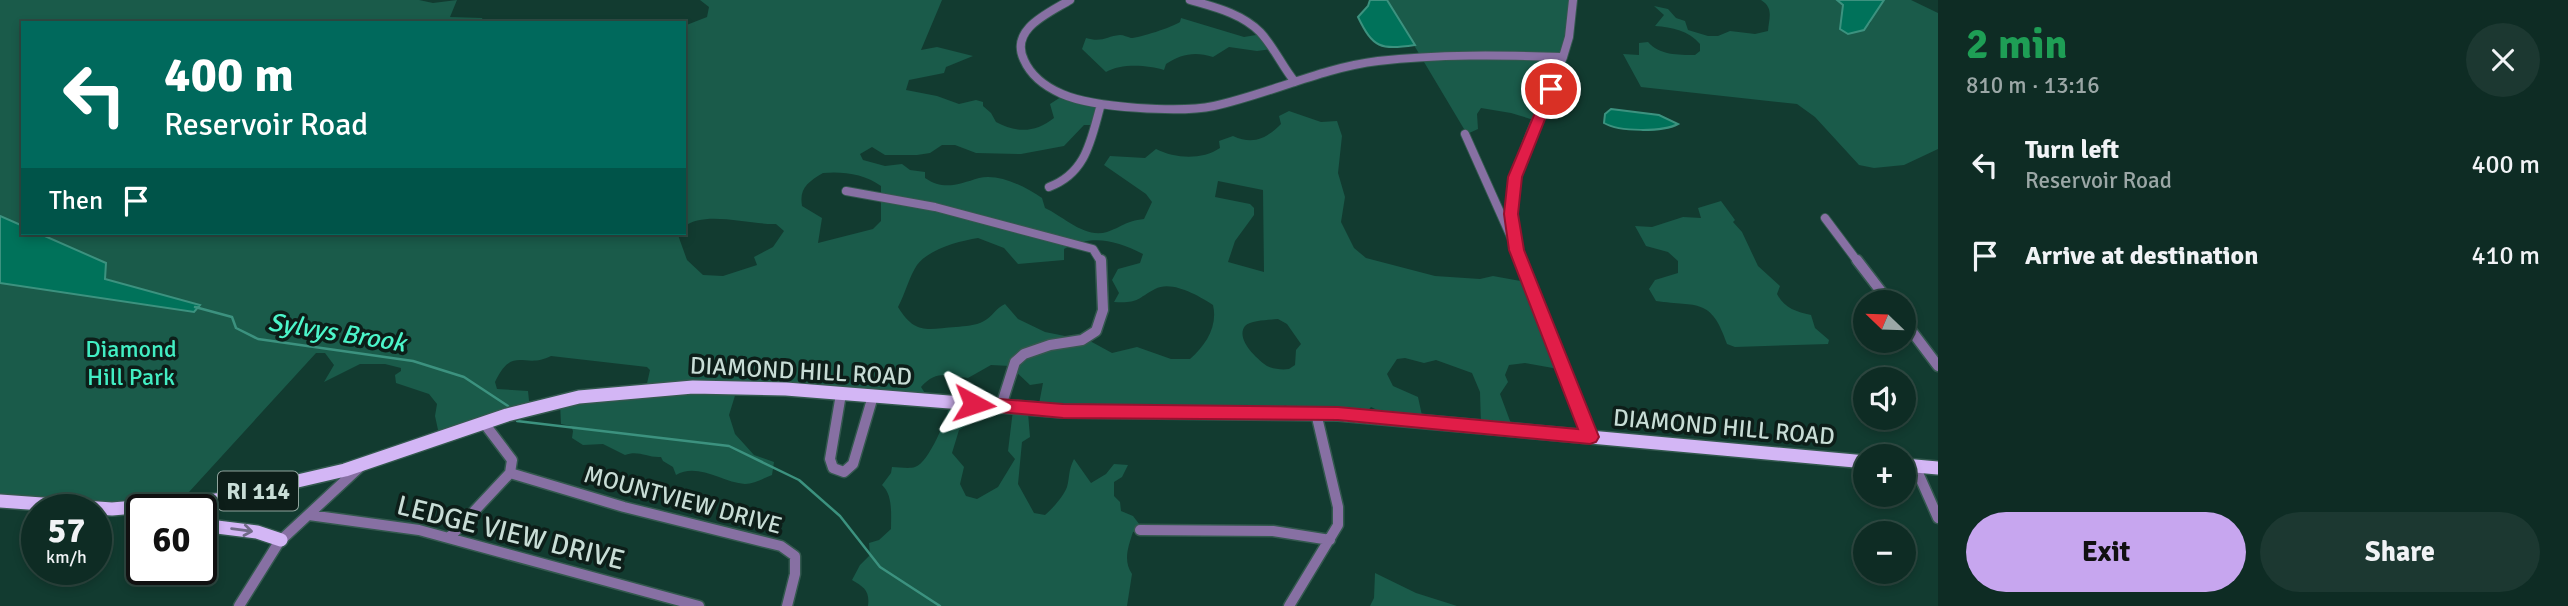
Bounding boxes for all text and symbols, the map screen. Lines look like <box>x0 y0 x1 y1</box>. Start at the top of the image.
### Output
text: 2 min <box>1966 19 2067 70</box>
button: close <box>2466 23 2540 97</box>
text: 400 m <box>164 45 294 105</box>
icon: left <box>49 49 140 140</box>
pin <box>1521 59 1581 119</box>
icon: arrive <box>1532 70 1570 108</box>
text: 810 m · 13:16 <box>1966 71 2100 100</box>
text: Reservoir Road <box>164 105 368 144</box>
text: Turn left <box>2025 134 2119 166</box>
icon: left <box>1966 146 2004 184</box>
text: 400 m <box>2471 149 2540 181</box>
text: Reservoir Road <box>2025 166 2172 195</box>
icon: arrive <box>117 182 155 220</box>
text: Then <box>49 185 103 217</box>
icon: arrive <box>1966 237 2004 275</box>
text: Arrive at destination <box>2025 240 2258 272</box>
text: 410 m <box>2471 240 2540 272</box>
north arrow <box>1853 290 1916 354</box>
map controls <box>1853 290 1916 584</box>
water label: Sylvys Brook <box>266 306 410 360</box>
park label: Diamond Hill Park <box>85 334 177 392</box>
street label: DIAMOND HILL ROAD <box>689 350 913 392</box>
position arrow <box>937 367 1011 441</box>
button: sound <box>1853 367 1916 430</box>
street label: DIAMOND HILL ROAD <box>1612 402 1836 452</box>
button: + <box>1853 444 1916 507</box>
street label: MOUNTVIEW DRIVE <box>581 459 785 541</box>
road number: RI 114 <box>218 471 298 510</box>
street label: LEDGE VIEW DRIVE <box>393 488 628 578</box>
speed limit sign: 60 <box>126 494 217 585</box>
text: 57 <box>48 509 85 552</box>
button: Exit <box>1966 512 2246 592</box>
button: Share <box>2260 512 2540 592</box>
button: − <box>1853 521 1916 584</box>
one-way arrow <box>230 523 253 536</box>
text: km/h <box>46 546 87 568</box>

